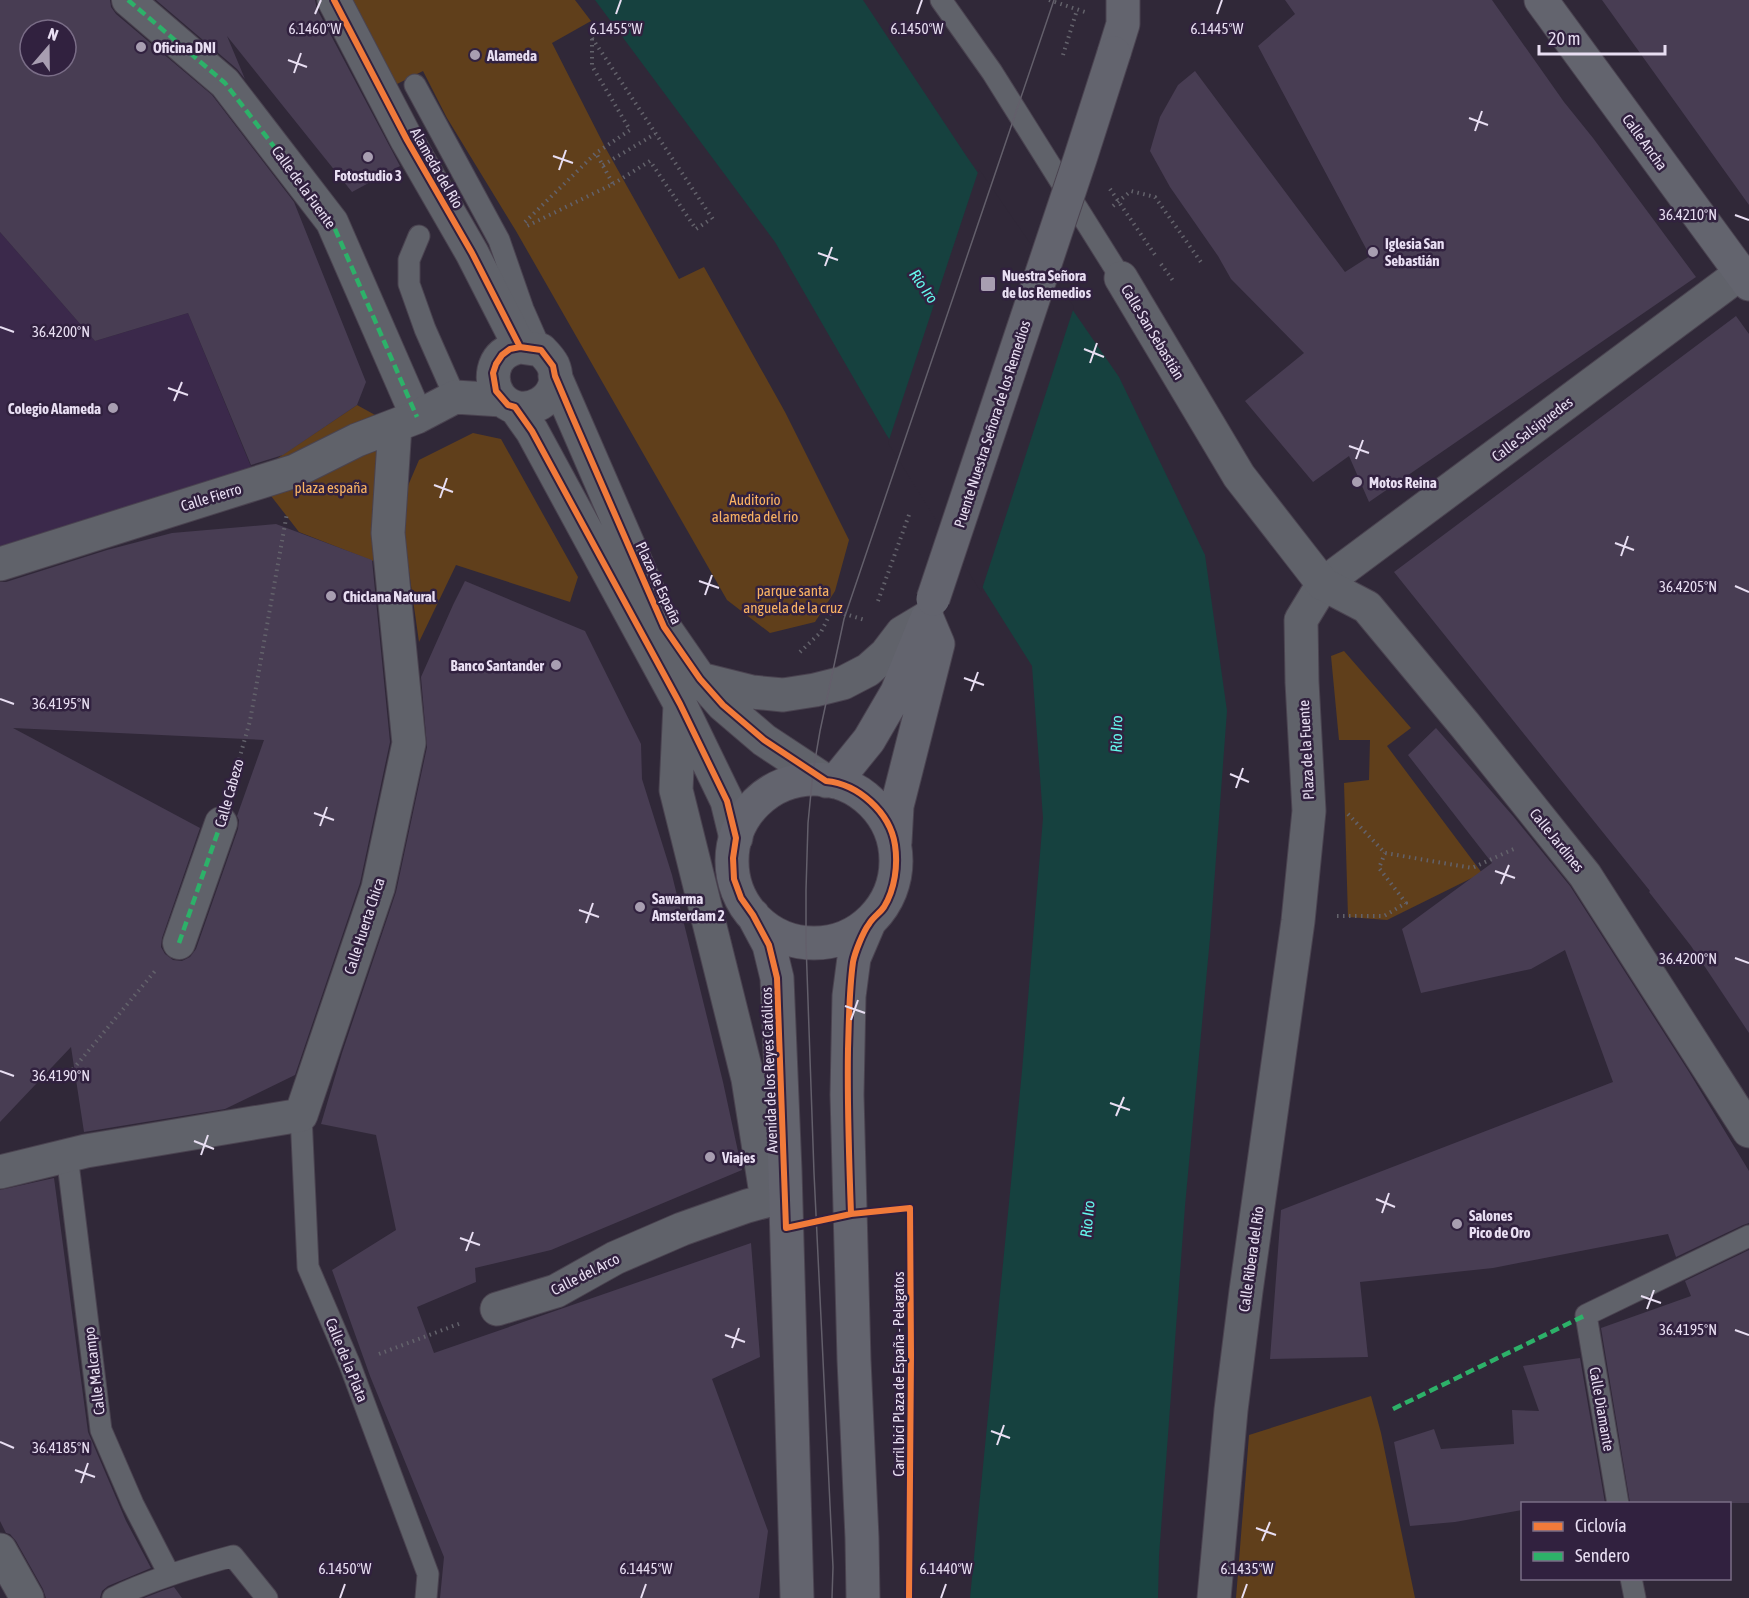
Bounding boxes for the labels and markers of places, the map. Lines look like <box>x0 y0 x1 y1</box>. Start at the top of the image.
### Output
place label: Oficina DNI <box>153 39 216 56</box>
marker: Oficina DNI <box>134 40 148 54</box>
place label: Alameda <box>486 47 537 64</box>
marker: Alameda <box>468 48 482 62</box>
marker: Fotostudio 3 <box>361 150 375 164</box>
place label: Fotostudio 3 <box>334 167 402 184</box>
place label: Iglesia San Sebastián <box>1385 235 1444 269</box>
marker: Iglesia San Sebastián <box>1366 245 1380 259</box>
place label: Nuestra Señora de los Remedios <box>1002 267 1092 301</box>
marker: Nuestra Señora de los Remedios <box>979 275 997 293</box>
place label: Colegio Alameda <box>8 400 101 417</box>
marker: Colegio Alameda <box>106 401 120 415</box>
place label: Motos Reina <box>1369 474 1437 491</box>
marker: Motos Reina <box>1350 475 1364 489</box>
place label: Chiclana Natural <box>343 588 437 605</box>
marker: Chiclana Natural <box>324 589 338 603</box>
place label: Banco Santander <box>451 657 545 674</box>
marker: Banco Santander <box>549 658 563 672</box>
place label: Sawarma Amsterdam 2 <box>651 890 725 924</box>
marker: Sawarma Amsterdam 2 <box>633 900 647 914</box>
place label: Viajes <box>721 1149 756 1166</box>
marker: Viajes <box>703 1150 717 1164</box>
place label: Salones Pico de Oro <box>1469 1207 1531 1241</box>
marker: Salones Pico de Oro <box>1450 1217 1464 1231</box>

